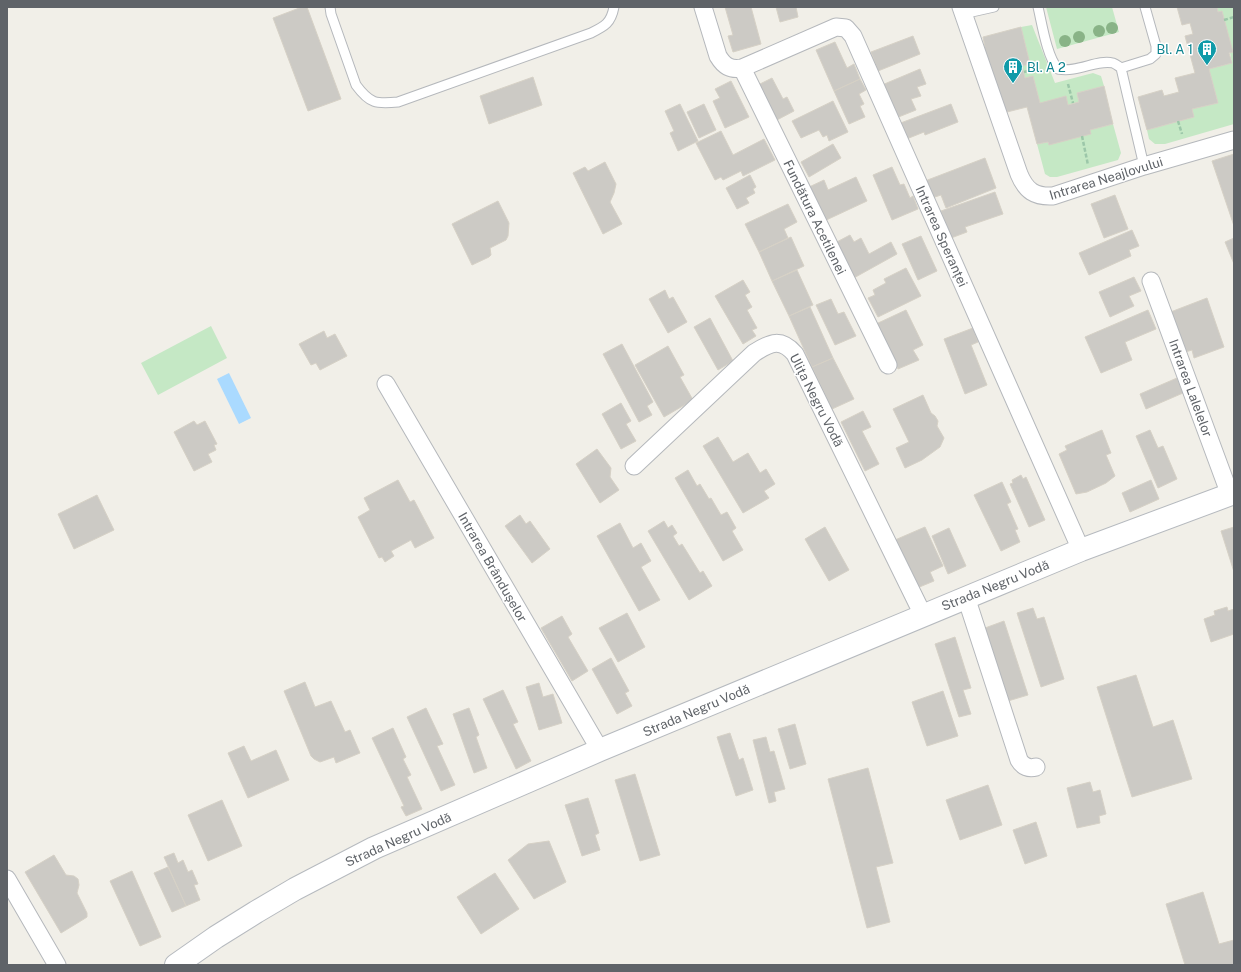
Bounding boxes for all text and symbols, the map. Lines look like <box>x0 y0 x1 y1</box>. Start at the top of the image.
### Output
building icon: Bl. A 1 <box>1196 38 1218 66</box>
place label: Bl. A 1 <box>1157 42 1193 57</box>
building icon: Bl. A 2 <box>1002 56 1024 84</box>
place label: Bl. A 2 <box>1027 60 1066 75</box>
street label: Intrarea Neajlovului <box>1048 154 1165 203</box>
street label: Fundătura Acetilenei <box>780 157 849 277</box>
street label: Intrarea Speranței <box>912 183 971 289</box>
street label: Intrarea Lalelelor <box>1166 337 1215 439</box>
street label: Ulița Negru Vodă <box>787 351 847 449</box>
street label: Intrarea Brândușelor <box>455 510 530 625</box>
street label: Strada Negru Vodă <box>939 557 1051 614</box>
street label: Strada Negru Vodă <box>640 681 752 740</box>
street label: Strada Negru Vodă <box>343 809 454 870</box>

